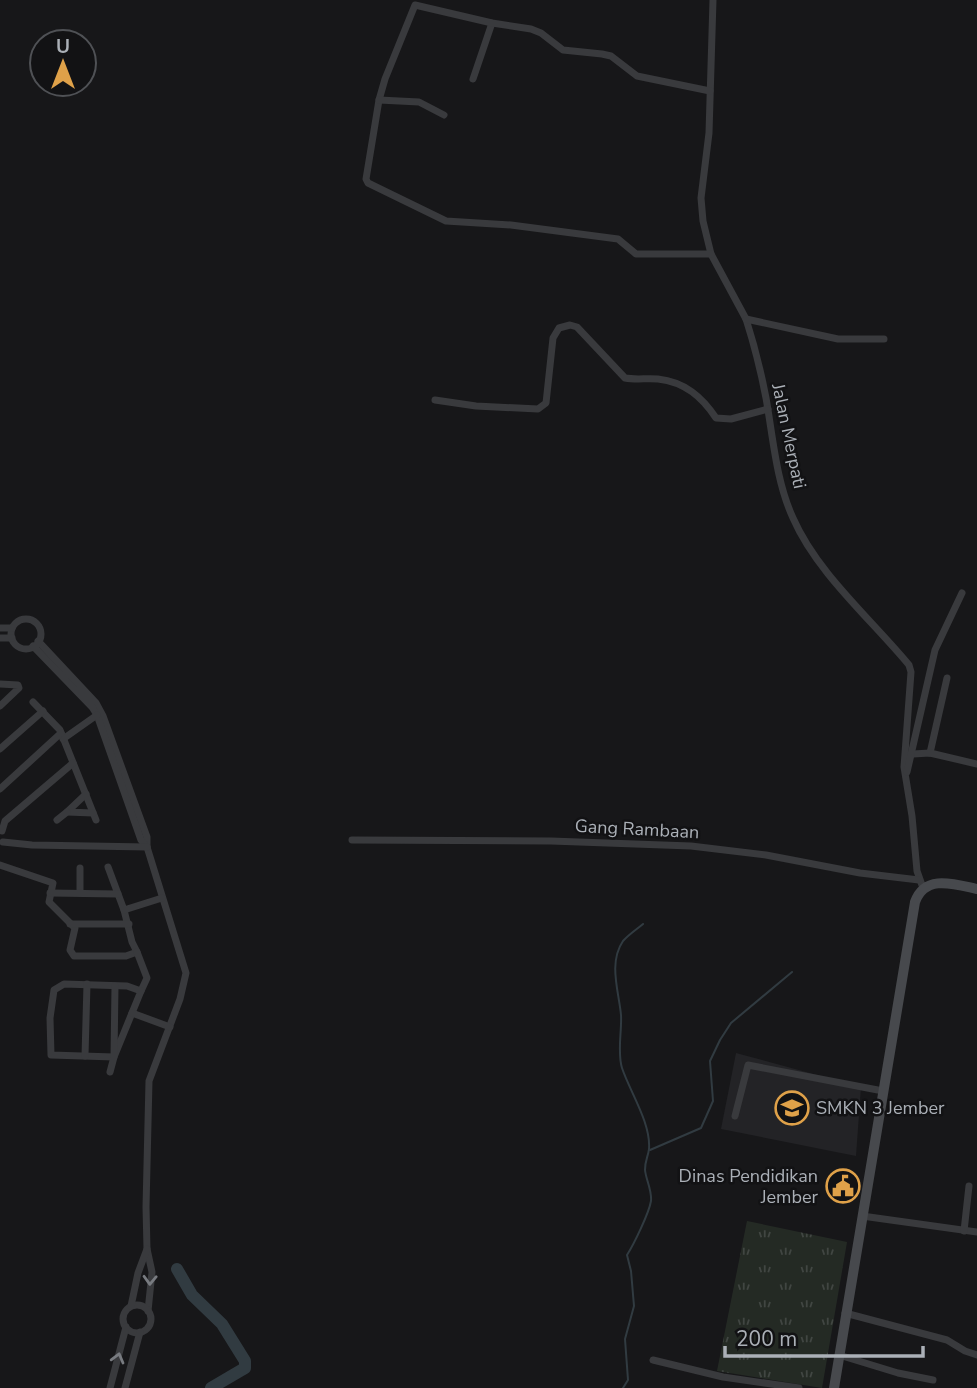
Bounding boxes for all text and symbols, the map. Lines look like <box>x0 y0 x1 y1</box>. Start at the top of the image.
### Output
north arrow <box>28 28 98 98</box>
text: U <box>56 34 70 60</box>
street label: Jalan Merpati <box>766 380 812 491</box>
street label: Gang Rambaan <box>574 814 700 844</box>
school or university icon: SMKN 3 Jember <box>773 1089 811 1127</box>
place label: SMKN 3 Jember <box>816 1096 945 1120</box>
place label: Dinas Pendidikan Jember <box>679 1164 819 1209</box>
public building icon: Dinas Pendidikan Jember <box>824 1167 862 1205</box>
one-way arrow <box>143 1274 158 1285</box>
scale bar <box>725 1314 923 1358</box>
text: 200 m <box>736 1325 797 1353</box>
one-way arrow <box>110 1352 124 1364</box>

